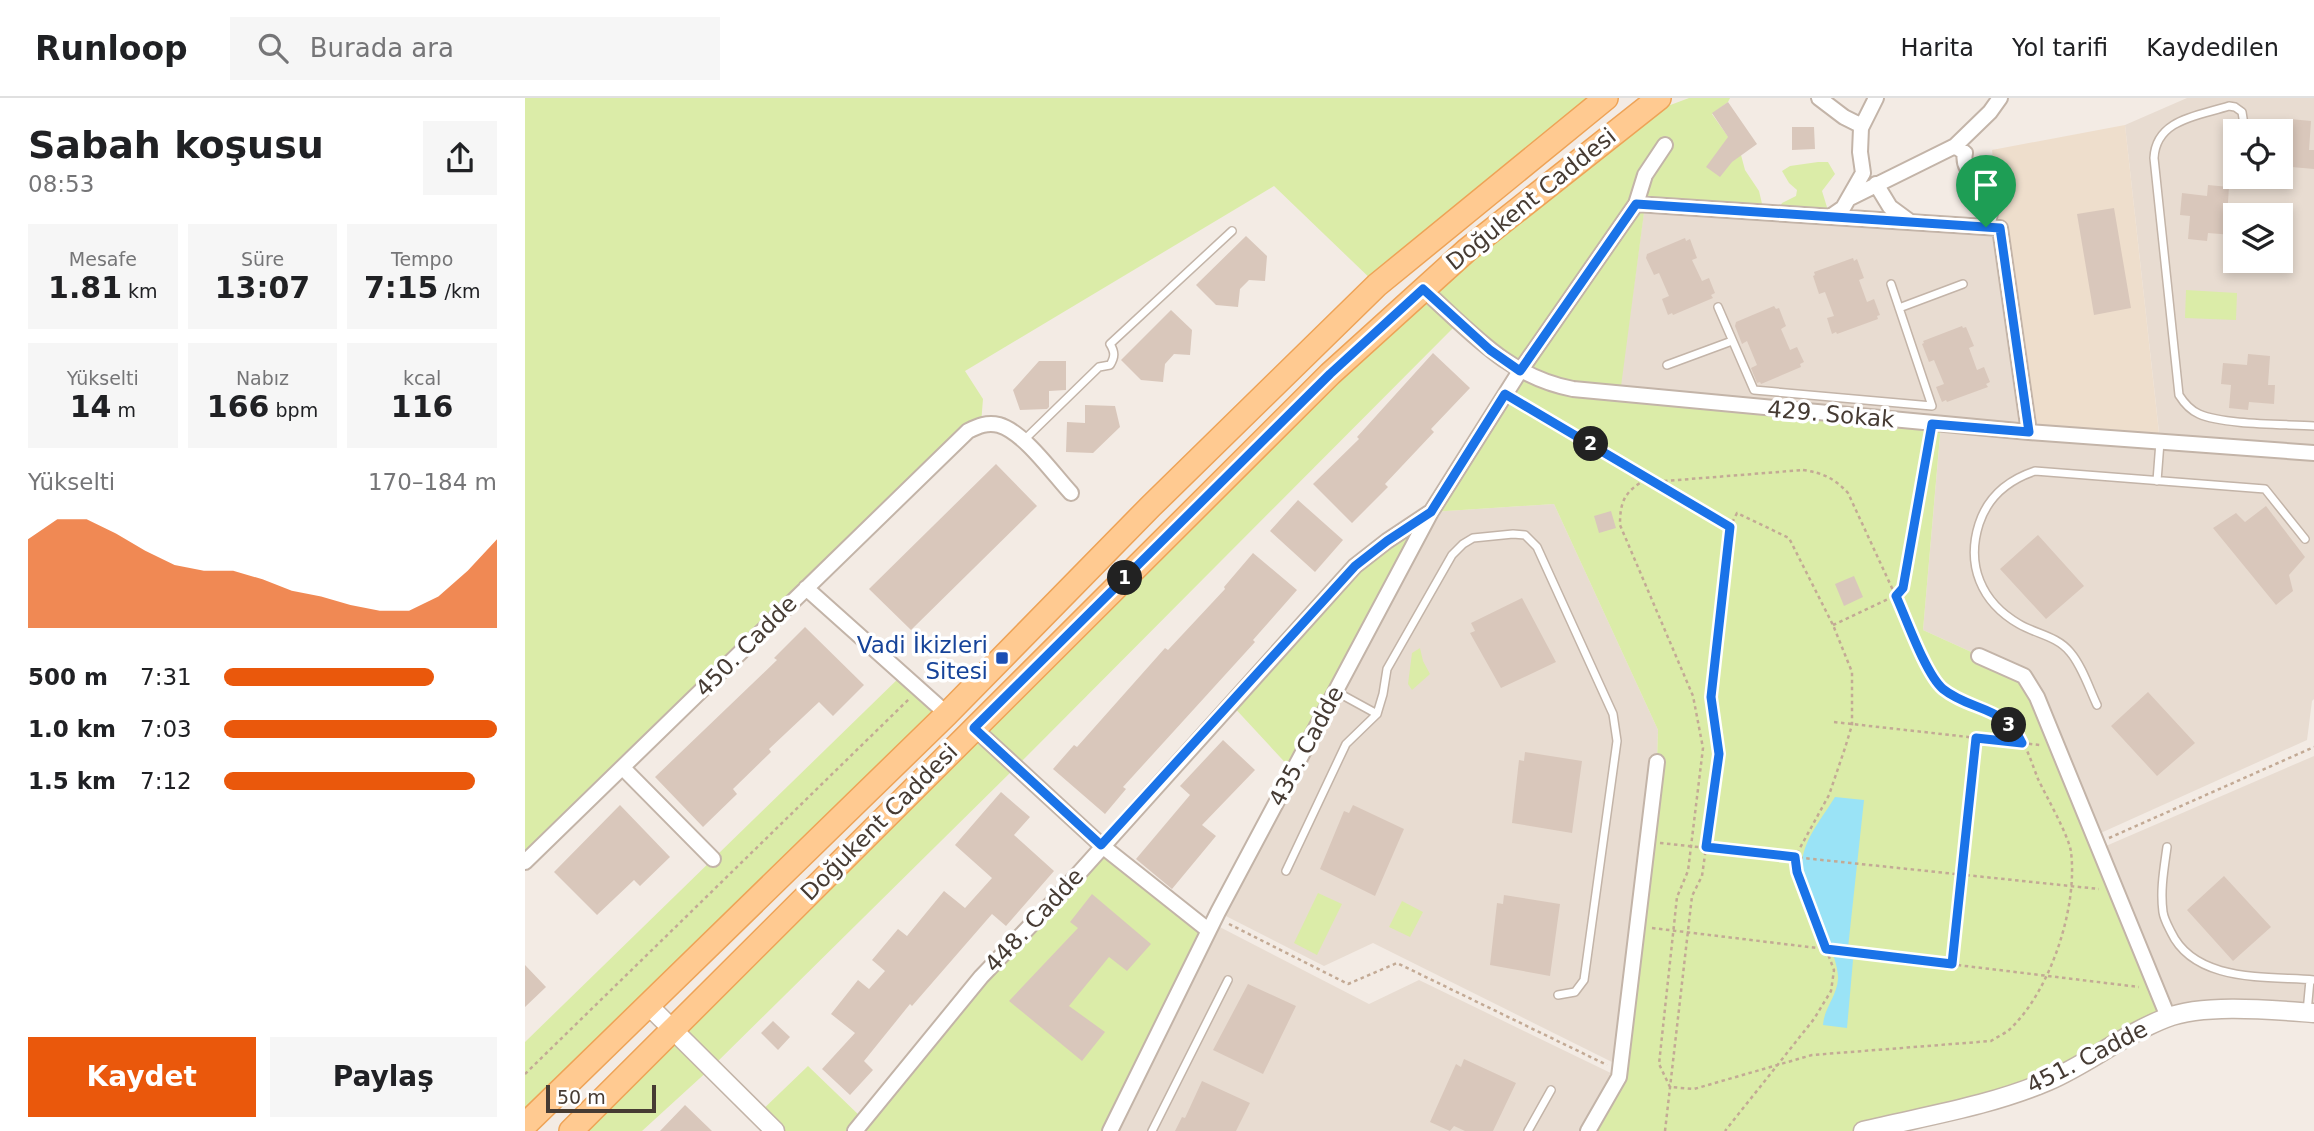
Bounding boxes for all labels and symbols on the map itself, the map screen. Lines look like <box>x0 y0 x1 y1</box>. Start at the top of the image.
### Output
street label: Doğukent Caddesi <box>1441 123 1621 275</box>
pin <box>1956 155 2016 227</box>
street label: 429. Sokak <box>1766 395 1896 433</box>
pin: 2 <box>1573 426 1609 462</box>
pin: 1 <box>1107 560 1143 596</box>
street label: 450. Cadde <box>690 590 802 702</box>
place label: Vadi İkizleri Sitesi <box>857 631 988 684</box>
marker: Vadi İkizleri Sitesi <box>994 650 1010 666</box>
street label: 435. Cadde <box>1264 682 1348 810</box>
pin: 3 <box>1991 708 2027 742</box>
street label: Doğukent Caddesi <box>795 738 963 906</box>
street label: 448. Cadde <box>979 863 1089 977</box>
street label: 451. Cadde <box>2022 1015 2152 1099</box>
scale bar <box>546 1082 656 1114</box>

